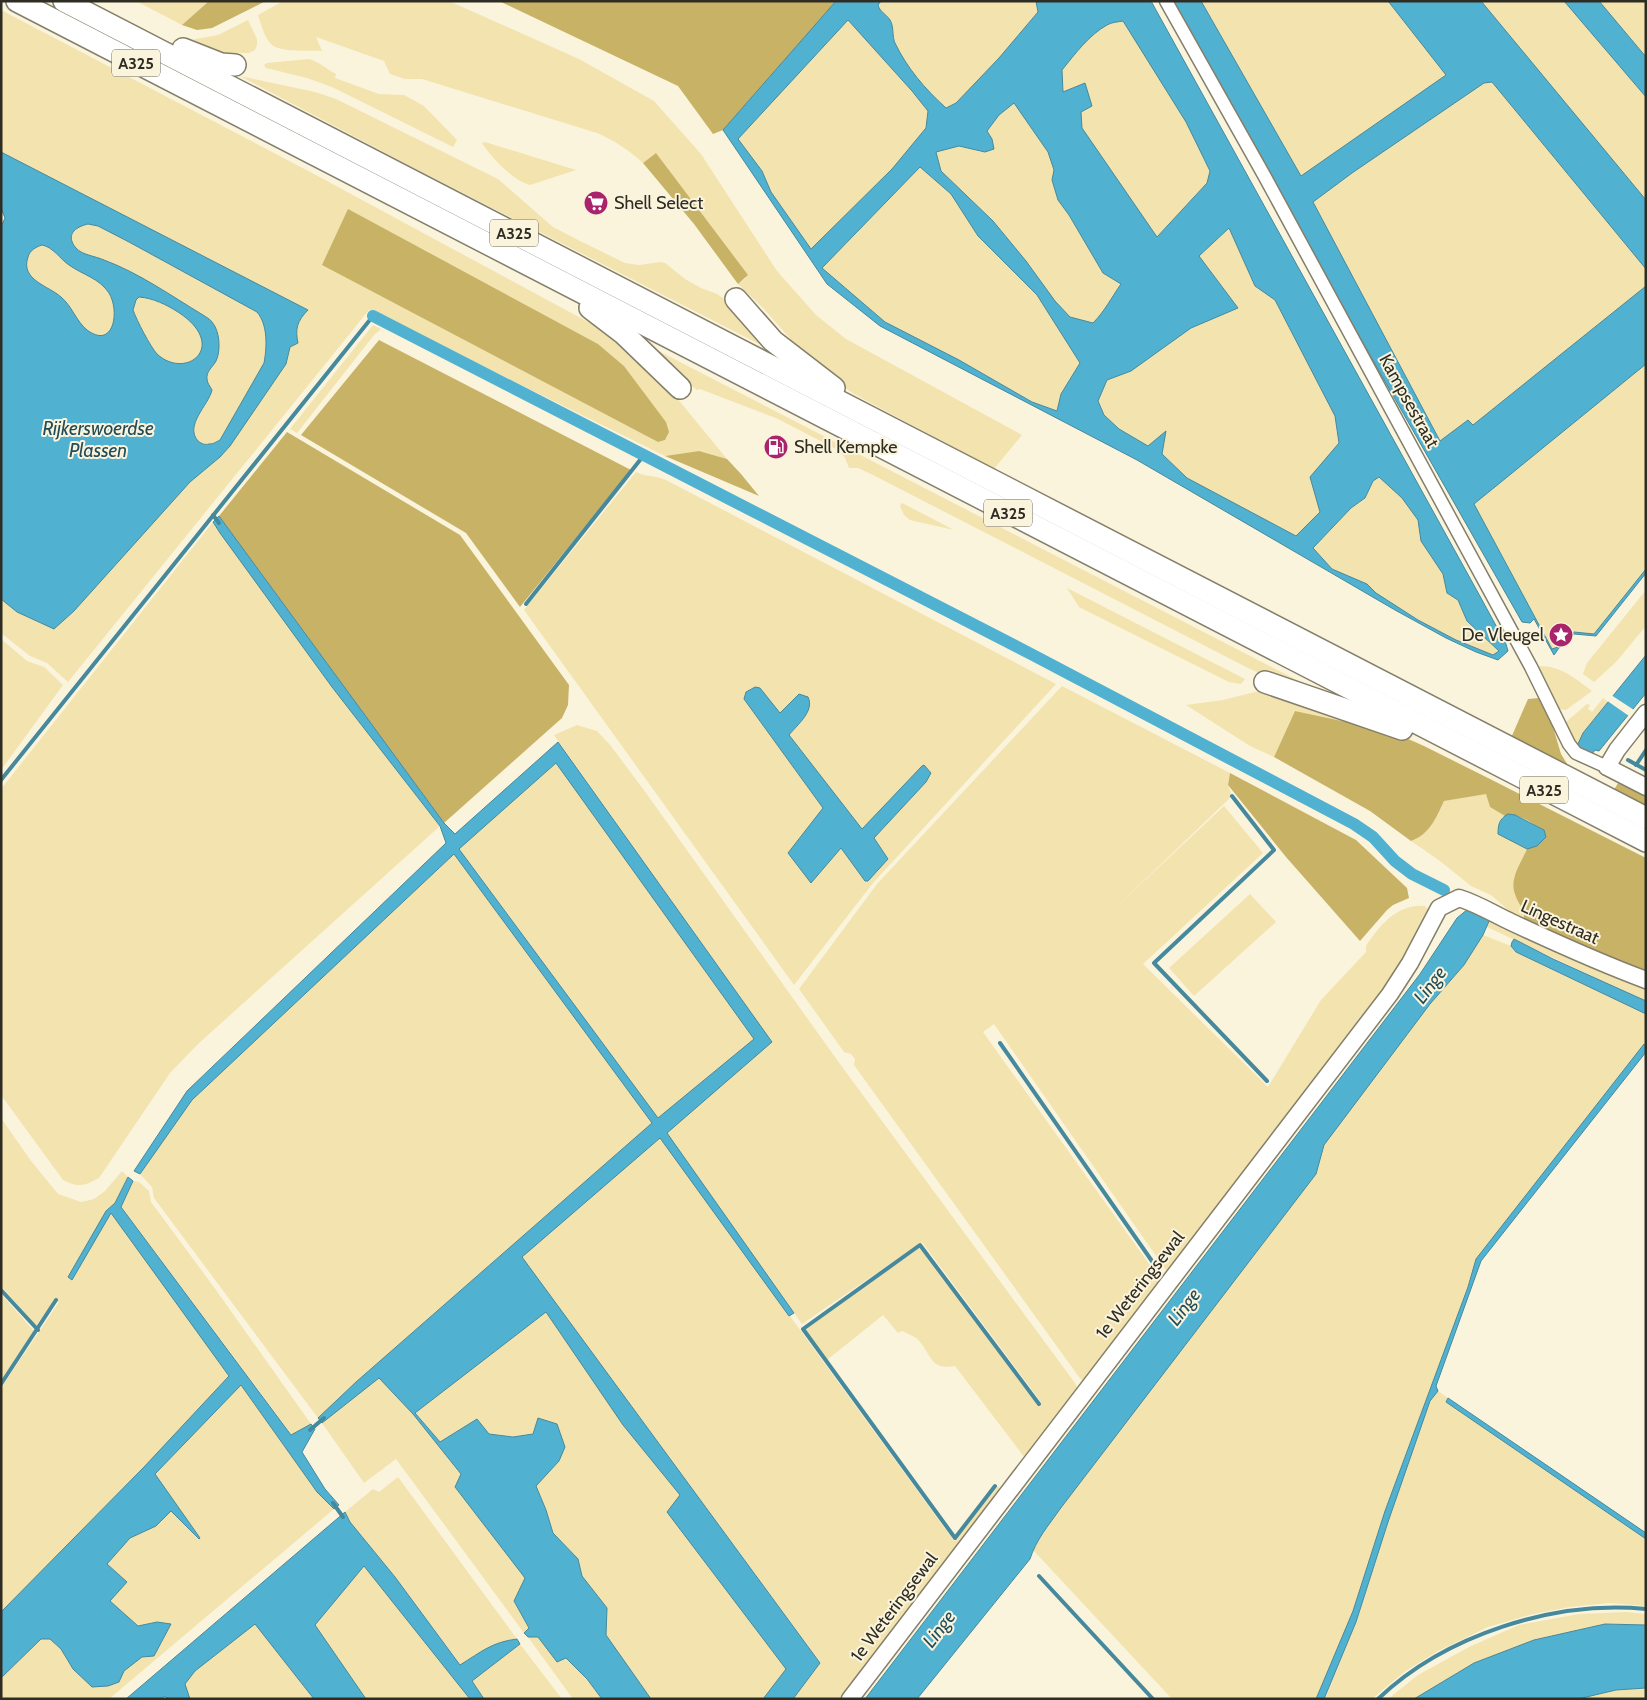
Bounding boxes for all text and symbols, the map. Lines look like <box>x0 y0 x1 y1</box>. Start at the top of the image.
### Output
road number: A325 <box>112 49 160 76</box>
supermarket icon: Shell Select <box>583 190 609 216</box>
place label: Shell Select <box>614 192 703 214</box>
road number: A325 <box>490 220 538 247</box>
street label: Kampsestraat <box>1374 350 1444 452</box>
water label: Rijkerswoerdse Plassen <box>42 417 154 462</box>
fuel station icon: Shell Kempke <box>763 434 789 460</box>
place label: Shell Kempke <box>794 436 897 458</box>
road number: A325 <box>984 499 1032 526</box>
place icon: De Vleugel <box>1548 622 1574 648</box>
place label: De Vleugel <box>1462 624 1545 646</box>
road number: A325 <box>1520 776 1568 804</box>
street label: Lingestraat <box>1517 895 1603 949</box>
water label: Linge <box>1409 962 1451 1008</box>
street label: 1e Weteringsewal <box>1091 1226 1189 1343</box>
water label: Linge <box>1163 1284 1205 1330</box>
street label: 1e Weteringsewal <box>846 1547 943 1666</box>
water label: Linge <box>918 1606 960 1652</box>

